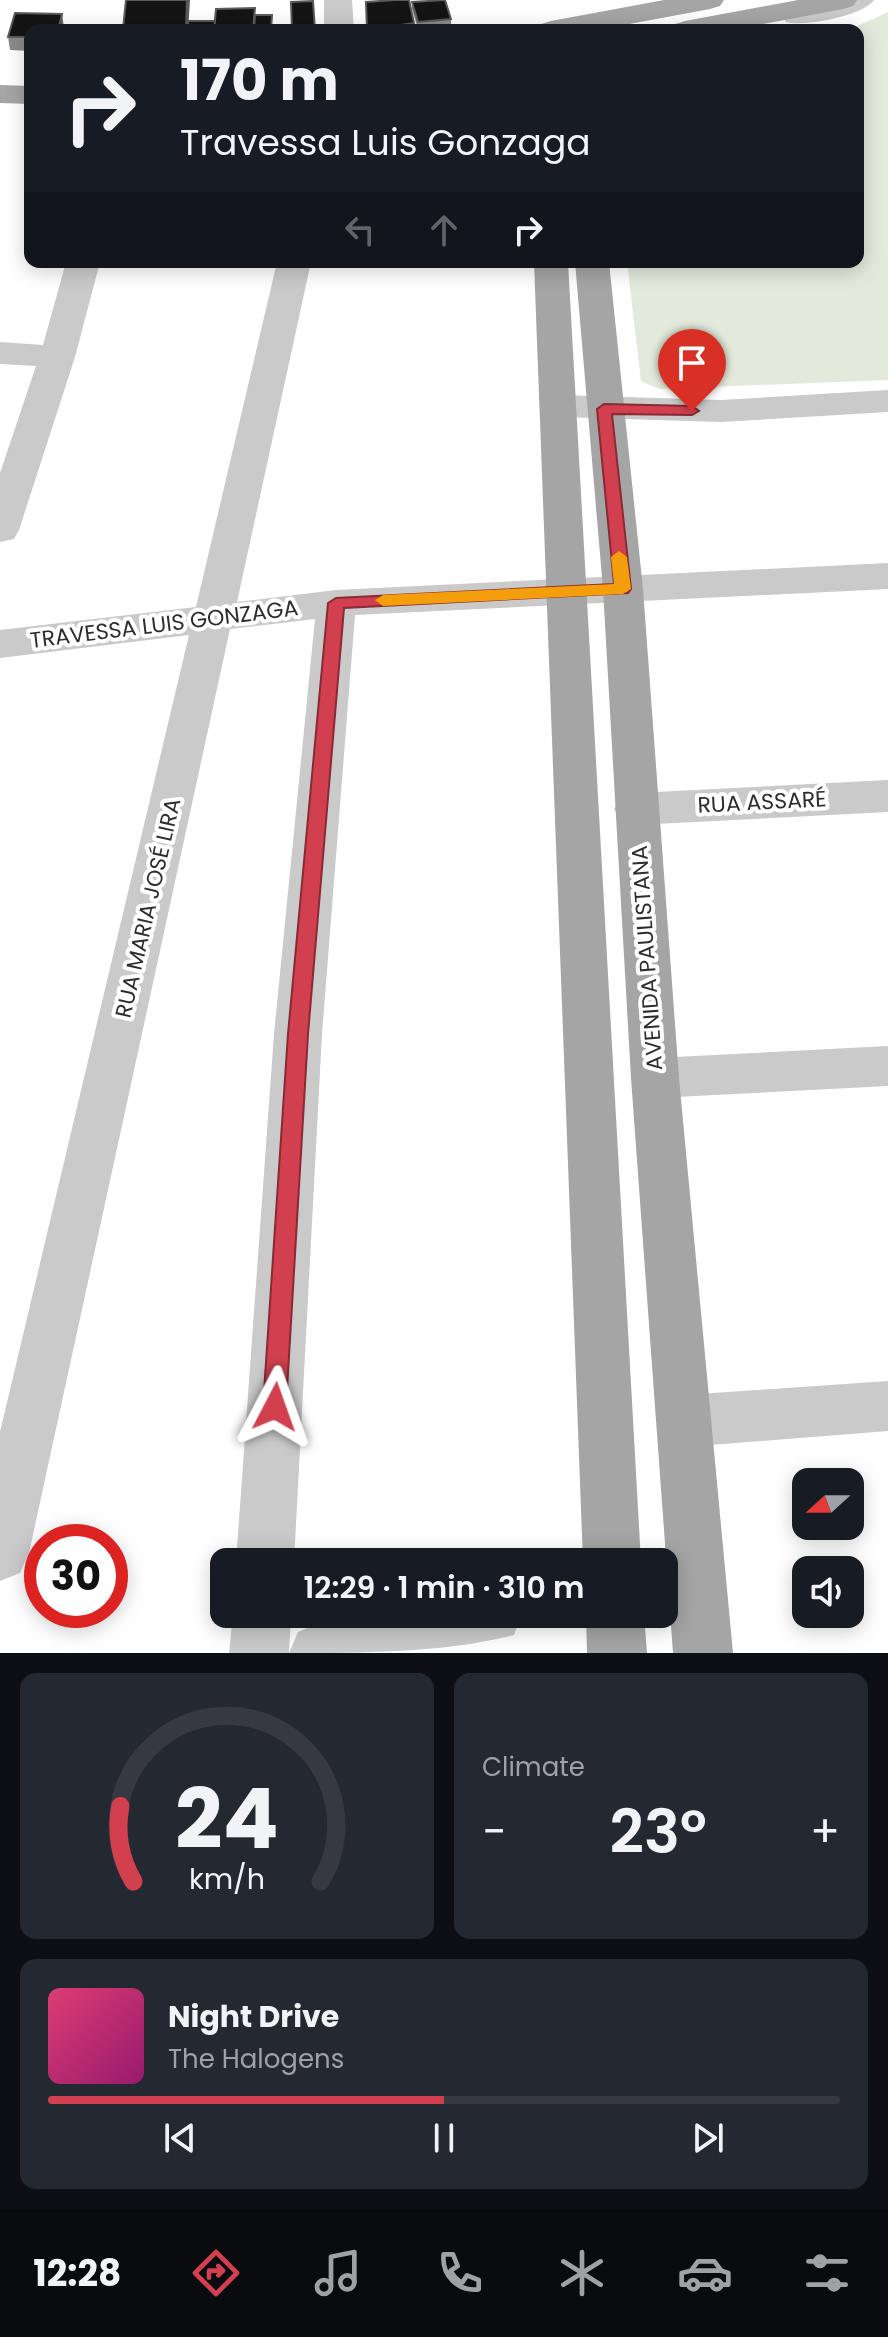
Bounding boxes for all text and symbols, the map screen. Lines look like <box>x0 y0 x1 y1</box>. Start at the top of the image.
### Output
text: 170 m <box>180 41 339 120</box>
icon: right <box>48 56 152 160</box>
text: Travessa Luis Gonzaga <box>180 117 591 168</box>
icon: left <box>338 208 382 252</box>
icon: ahead <box>422 208 466 252</box>
icon: right <box>506 208 550 252</box>
pin <box>658 329 726 411</box>
icon: arrive <box>670 341 714 385</box>
street label: TRAVESSA LUIS GONZAGA <box>28 592 300 656</box>
street label: RUA ASSARÉ <box>697 783 827 821</box>
street label: RUA MARIA JOSÉ LIRA <box>108 795 188 1021</box>
street label: AVENIDA PAULISTANA <box>624 844 670 1072</box>
position arrow <box>233 1365 317 1449</box>
north arrow <box>792 1468 864 1540</box>
map controls <box>792 1468 864 1628</box>
speed limit sign: 30 <box>24 1524 128 1628</box>
button: sound <box>792 1556 864 1628</box>
text: 12:29 · 1 min · 310 m <box>303 1566 585 1609</box>
text: Climate <box>482 1749 585 1785</box>
text: 24 <box>175 1761 279 1877</box>
text: 23° <box>610 1790 707 1874</box>
text: − <box>482 1801 506 1862</box>
text: + <box>810 1801 840 1862</box>
text: km/h <box>189 1859 265 1899</box>
text: Night Drive <box>168 1995 339 2038</box>
text: The Halogens <box>168 2041 344 2077</box>
icon: previous <box>158 2116 202 2160</box>
icon: pause <box>422 2116 466 2160</box>
icon: next <box>686 2116 730 2160</box>
icon: directions <box>188 2245 244 2301</box>
icon: music <box>310 2245 366 2301</box>
icon: phone <box>432 2245 488 2301</box>
icon: climate <box>554 2245 610 2301</box>
icon: car <box>677 2245 733 2301</box>
icon: filters <box>799 2245 855 2301</box>
text: 12:28 <box>33 2248 121 2299</box>

